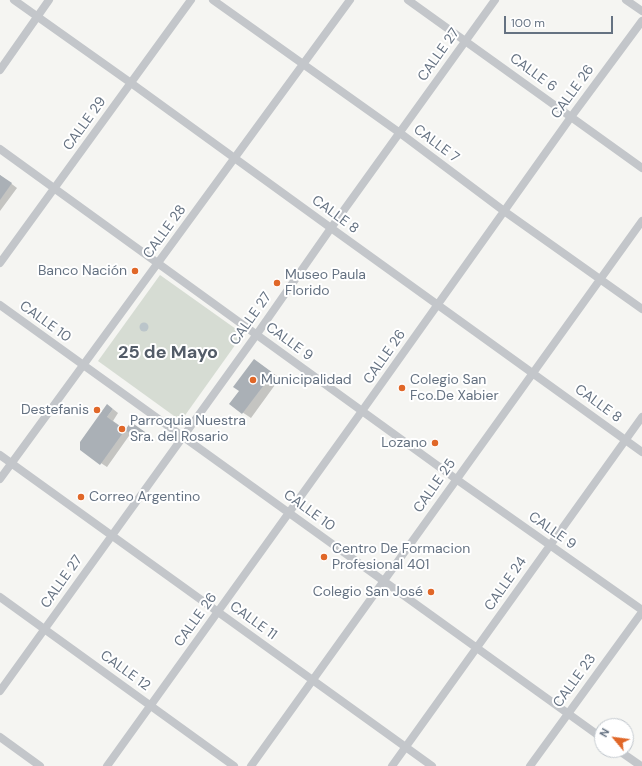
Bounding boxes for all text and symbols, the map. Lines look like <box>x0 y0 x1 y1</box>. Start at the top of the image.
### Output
scale bar <box>506 8 615 34</box>
text: 100 m <box>511 15 545 31</box>
street label: CALLE 27 <box>415 25 463 85</box>
street label: CALLE 6 <box>506 50 560 96</box>
street label: CALLE 26 <box>548 62 598 122</box>
street label: CALLE 29 <box>60 94 110 154</box>
street label: CALLE 7 <box>410 121 462 167</box>
street label: CALLE 8 <box>308 192 362 238</box>
street label: CALLE 28 <box>140 202 190 262</box>
place label: Banco Nación <box>38 263 127 279</box>
marker: Banco Nación <box>130 266 140 276</box>
place label: Museo Paula Florido <box>285 267 366 300</box>
marker: Museo Paula Florido <box>272 278 282 288</box>
street label: CALLE 27 <box>227 289 275 349</box>
street label: CALLE 10 <box>16 298 74 346</box>
street label: CALLE 9 <box>262 319 316 365</box>
street label: CALLE 26 <box>360 327 410 387</box>
district label: 25 de Mayo <box>118 342 218 364</box>
place label: Municipalidad <box>261 372 352 388</box>
place label: Colegio San Fco.De Xabier <box>410 372 499 404</box>
marker: Municipalidad <box>248 375 258 385</box>
street label: CALLE 8 <box>571 381 625 427</box>
marker: Colegio San Fco.De Xabier <box>397 383 407 393</box>
place label: Destefanis <box>21 402 89 418</box>
marker: Destefanis <box>92 405 102 415</box>
place label: Parroquia Nuestra Sra. del Rosario <box>130 413 246 446</box>
marker: Parroquia Nuestra Sra. del Rosario <box>117 424 127 434</box>
place label: Lozano <box>381 435 427 451</box>
marker: Lozano <box>430 438 440 448</box>
street label: CALLE 25 <box>410 456 460 516</box>
street label: CALLE 10 <box>280 487 338 535</box>
place label: Correo Argentino <box>89 489 200 505</box>
marker: Correo Argentino <box>76 492 86 502</box>
street label: CALLE 9 <box>525 509 579 553</box>
place label: Centro De Formacion Profesional 401 <box>332 541 470 574</box>
street label: CALLE 27 <box>38 552 86 612</box>
marker: Centro De Formacion Profesional 401 <box>319 552 329 562</box>
street label: CALLE 24 <box>481 554 531 614</box>
place label: Colegio San José <box>313 584 423 600</box>
marker: Colegio San José <box>426 587 436 597</box>
street label: CALLE 26 <box>171 590 221 650</box>
street label: CALLE 11 <box>226 598 280 644</box>
street label: CALLE 12 <box>97 647 153 695</box>
street label: CALLE 23 <box>550 651 600 711</box>
north arrow <box>594 718 634 758</box>
text: N <box>596 726 612 740</box>

